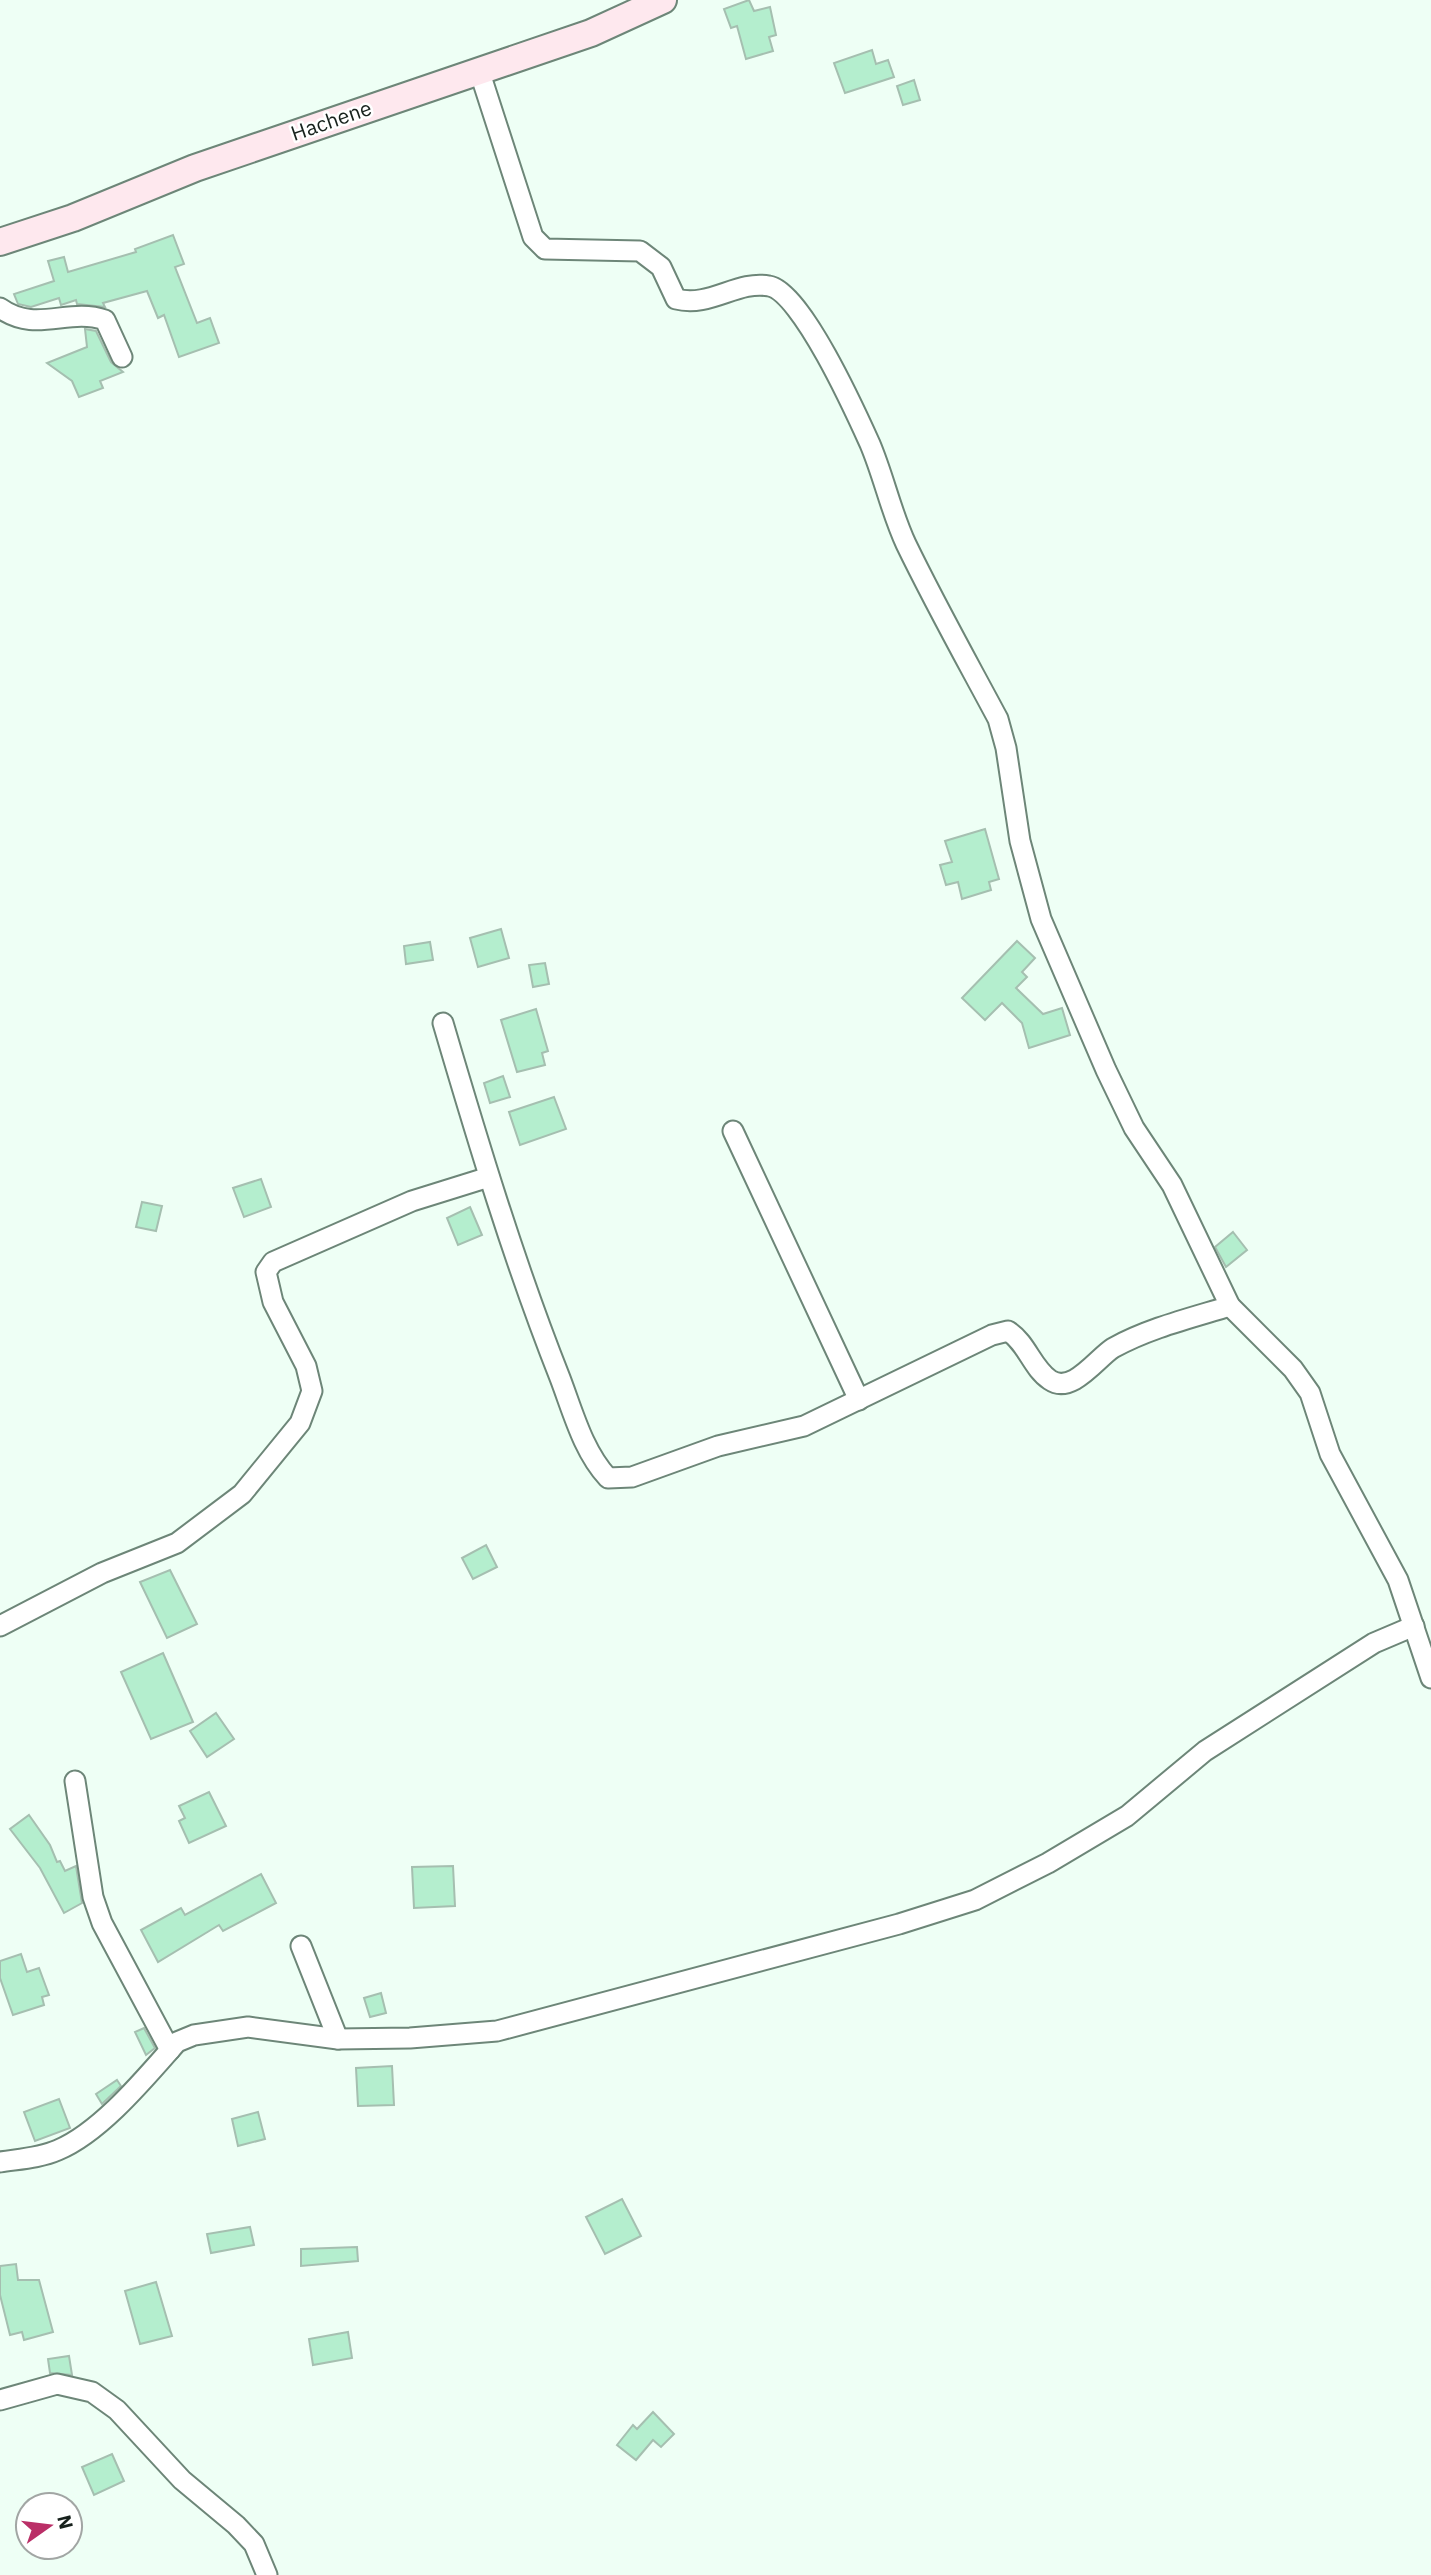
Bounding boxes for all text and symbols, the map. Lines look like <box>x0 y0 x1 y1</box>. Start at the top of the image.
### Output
street label: Hachene <box>287 93 375 147</box>
north arrow <box>14 2491 84 2561</box>
text: N <box>52 2512 79 2531</box>

